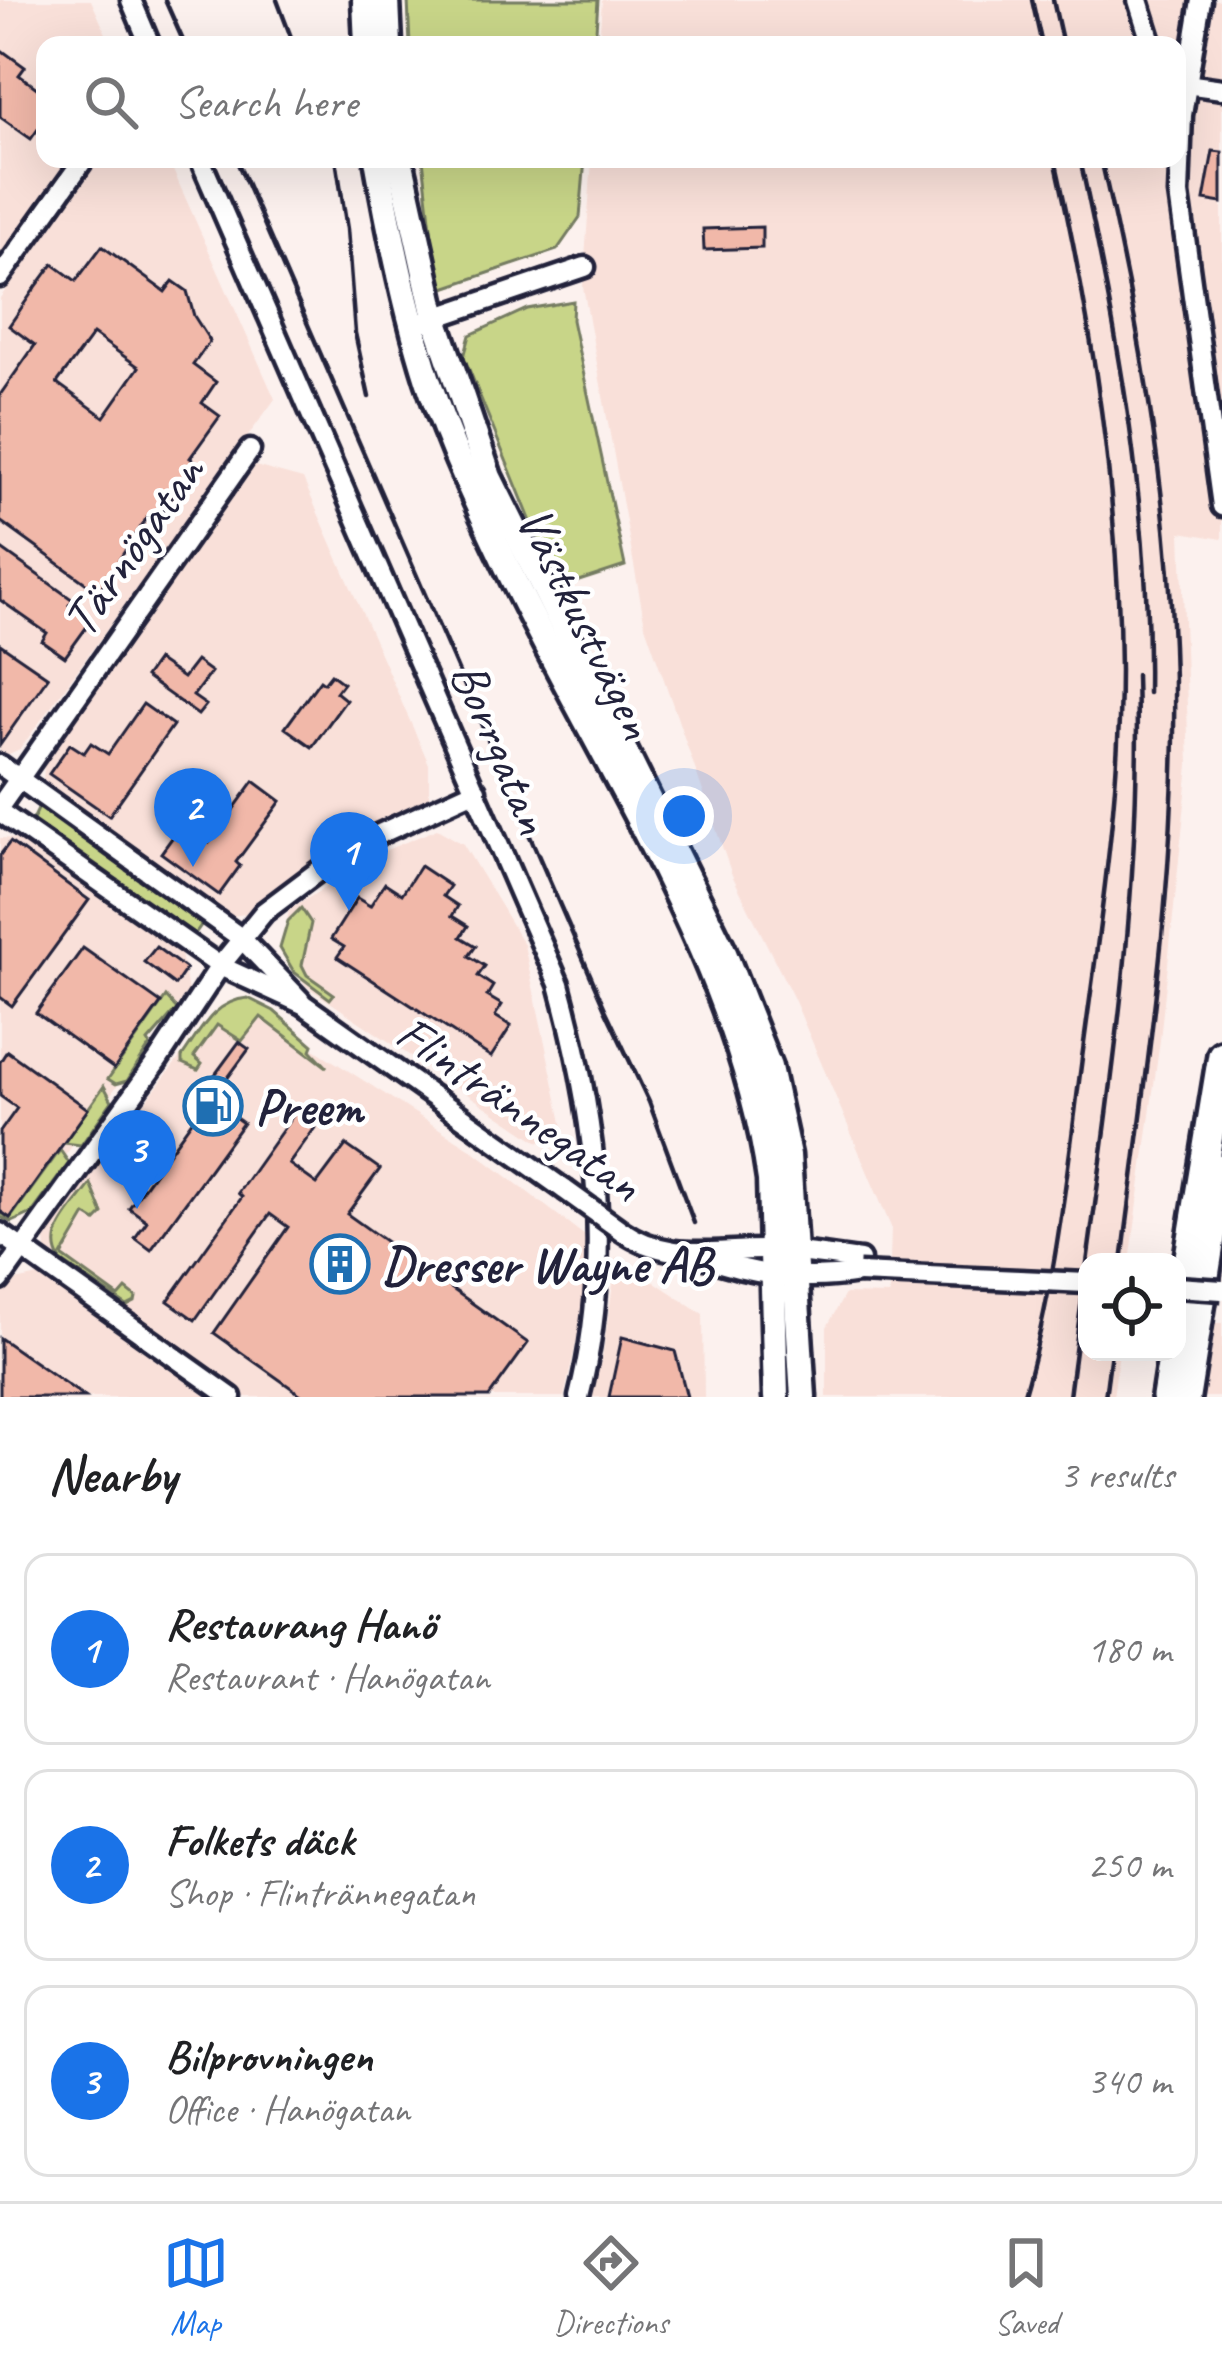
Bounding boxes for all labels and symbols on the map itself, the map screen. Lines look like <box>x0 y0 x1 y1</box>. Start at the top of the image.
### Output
street label: Tärnögatan <box>48 441 220 648</box>
street label: Västkustvägen <box>503 496 670 750</box>
street label: Borrgatan <box>436 652 566 844</box>
pin: 2 <box>154 768 232 867</box>
your location <box>654 786 714 846</box>
pin: 1 <box>310 812 388 911</box>
street label: Flintrännegatan <box>385 1000 655 1216</box>
fuel station icon: Preem <box>182 1075 244 1137</box>
place label: Preem <box>255 1075 365 1139</box>
pin: 3 <box>98 1110 176 1209</box>
building icon: Dresser Wayne AB <box>309 1233 371 1295</box>
place label: Dresser Wayne AB <box>382 1233 717 1297</box>

